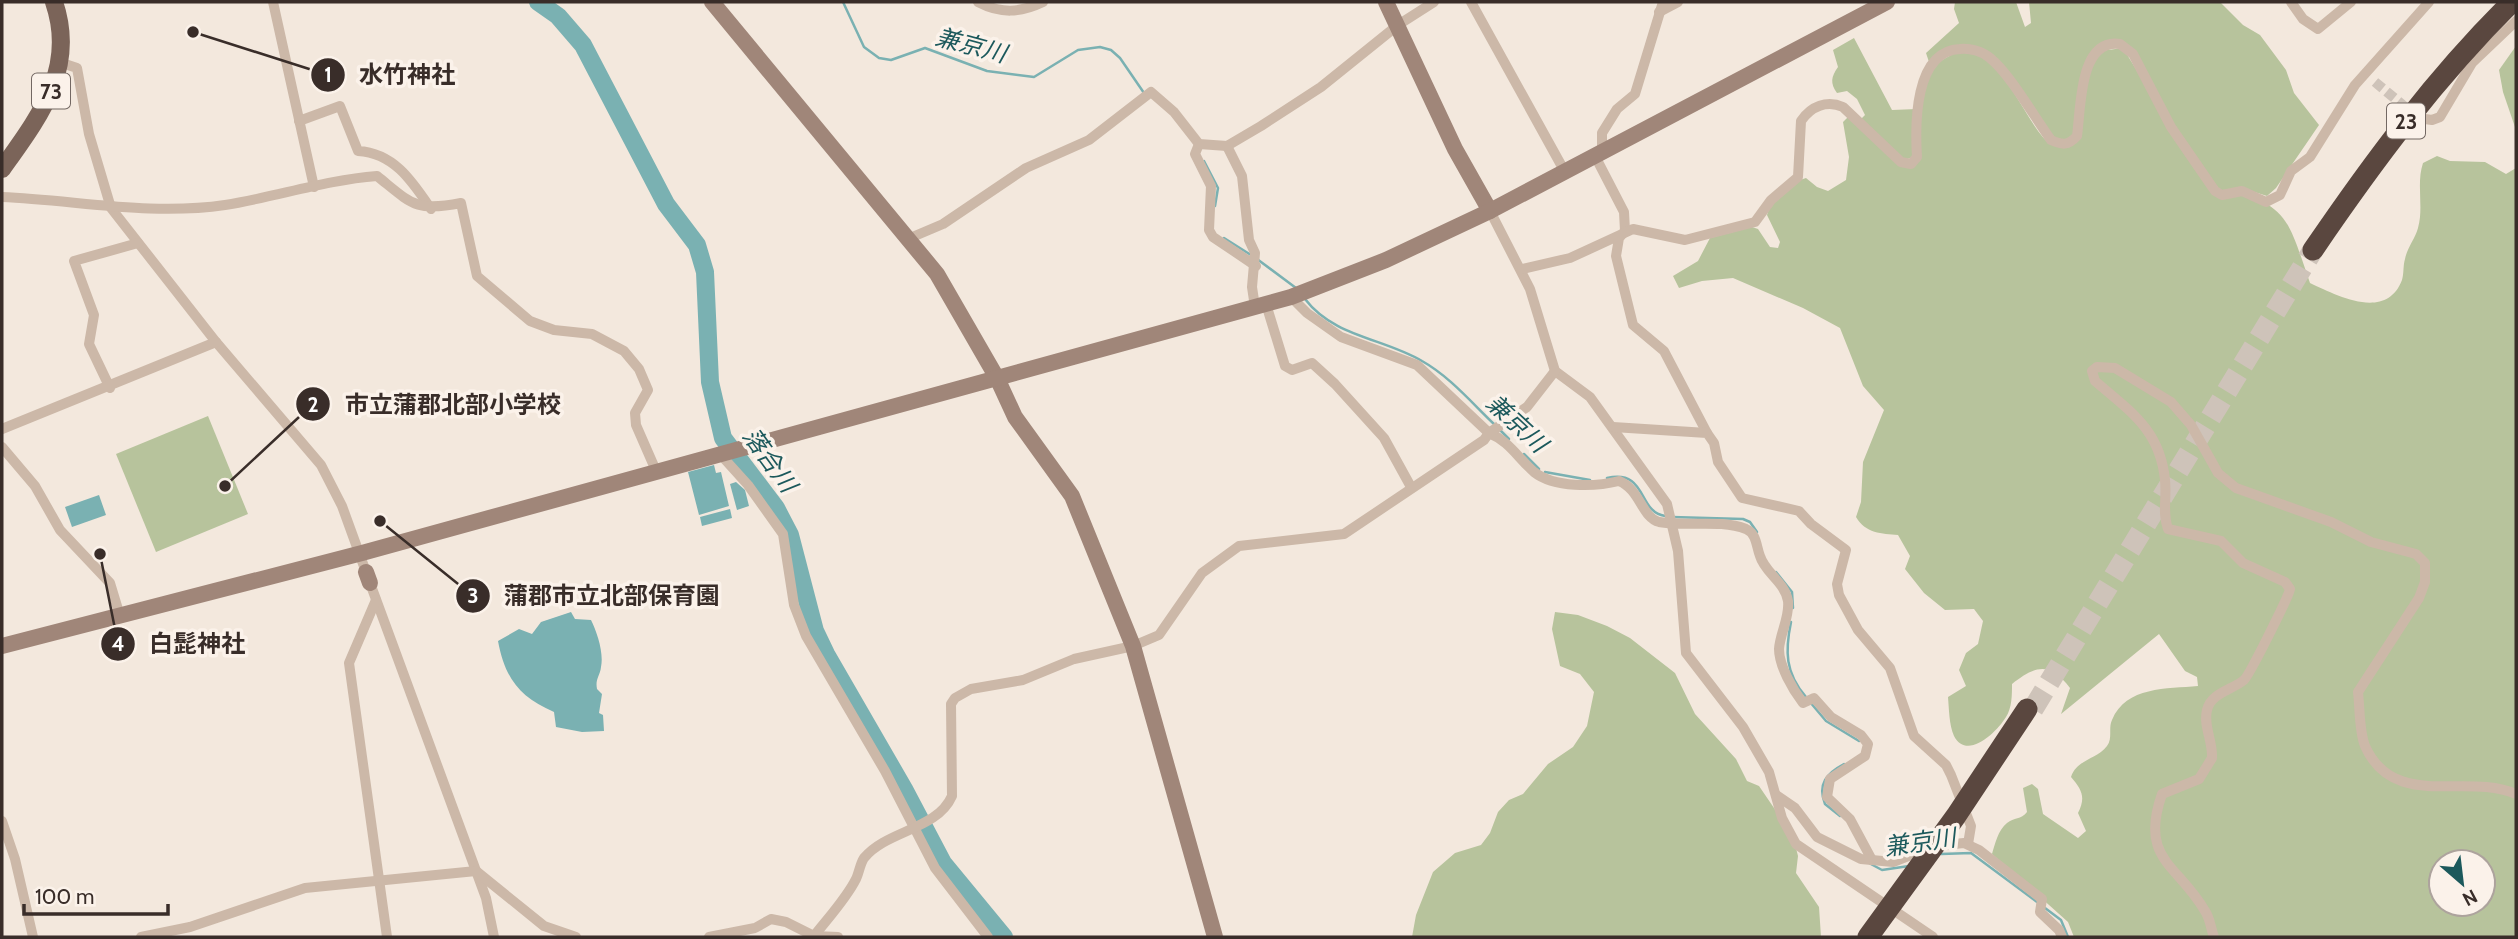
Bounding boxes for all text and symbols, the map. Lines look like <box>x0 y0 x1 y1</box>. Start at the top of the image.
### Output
water label: 兼京川 <box>932 22 1012 69</box>
callout: 水竹神社 <box>310 52 469 97</box>
text: 水竹神社 <box>359 60 455 89</box>
text: 1 <box>324 62 332 87</box>
road number: 73 <box>32 74 70 108</box>
road number: 23 <box>2387 104 2425 138</box>
callout: 市立蒲郡北部小学校 <box>296 382 575 427</box>
water label: 兼京川 <box>1481 388 1555 460</box>
text: 市立蒲郡北部小学校 <box>345 390 561 419</box>
text: 2 <box>307 392 319 417</box>
water label: 落合川 <box>737 422 805 500</box>
callout: 蒲郡市立北部保育園 <box>455 573 734 618</box>
text: 蒲郡市立北部保育園 <box>504 581 720 610</box>
text: 3 <box>467 583 479 608</box>
callout: 白髭神社 <box>100 621 259 666</box>
text: 白髭神社 <box>149 629 245 658</box>
text: 4 <box>111 631 125 656</box>
water label: 兼京川 <box>1882 822 1961 861</box>
north arrow <box>2427 848 2497 918</box>
scale bar <box>24 872 168 916</box>
text: 100 m <box>35 884 94 909</box>
text: N <box>2458 884 2481 911</box>

